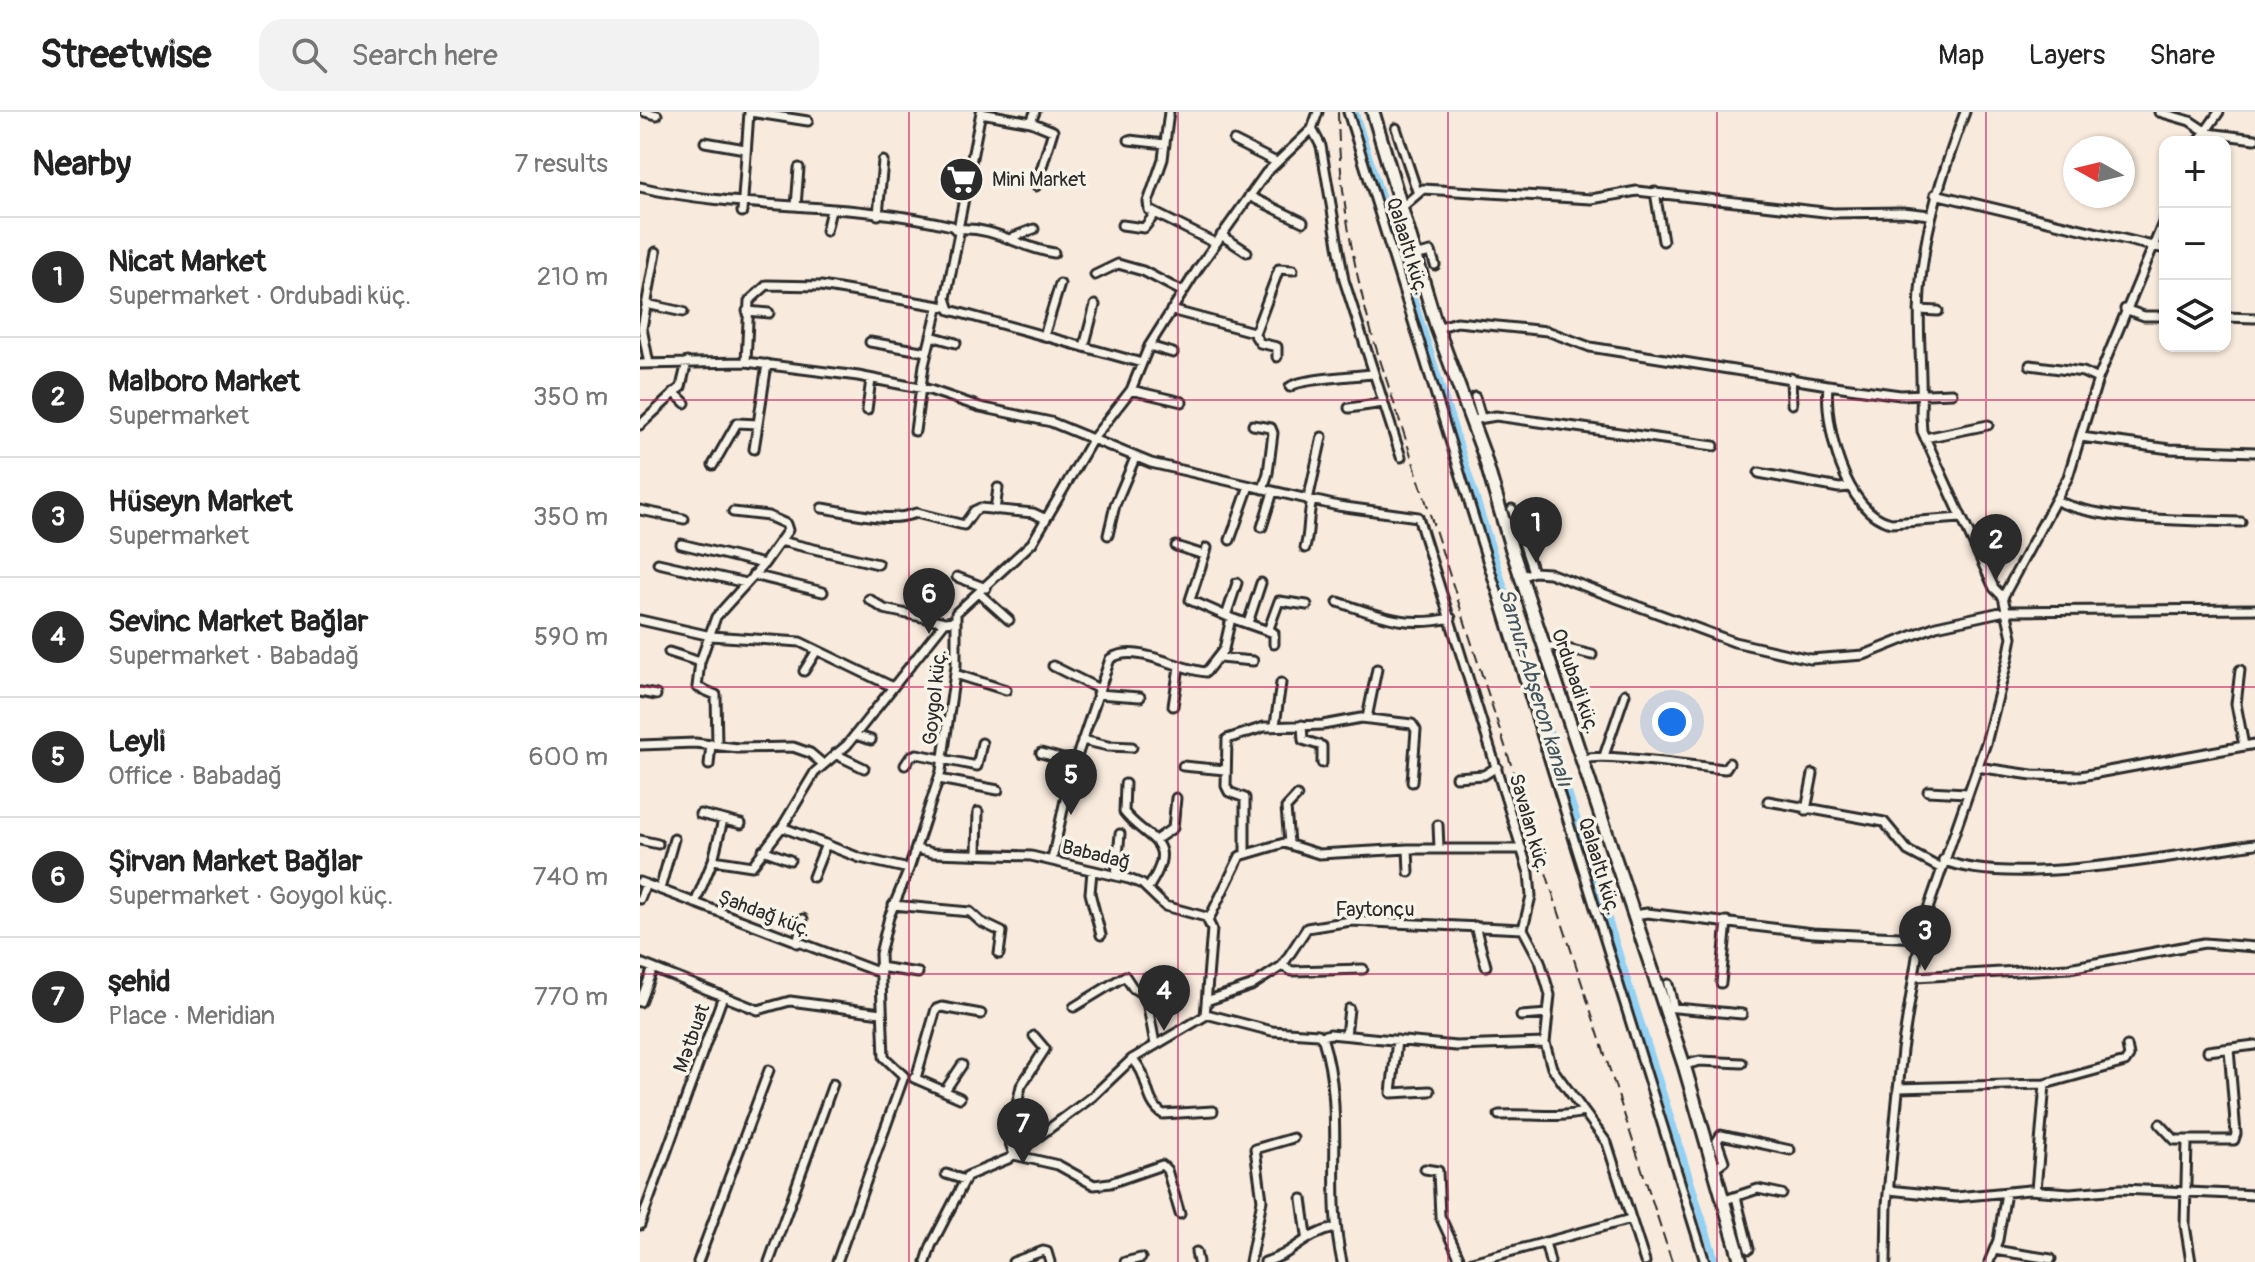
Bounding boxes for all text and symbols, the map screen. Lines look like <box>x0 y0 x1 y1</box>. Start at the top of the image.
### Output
search box <box>259 19 819 91</box>
text: Streetwise <box>40 31 211 79</box>
icon: search <box>287 33 331 77</box>
text: Search here <box>351 37 498 74</box>
text: Map <box>1938 38 1984 73</box>
text: Layers <box>2028 38 2105 73</box>
text: Share <box>2149 38 2215 73</box>
north arrow <box>2063 136 2135 208</box>
map controls <box>2159 136 2231 352</box>
button: + <box>2159 136 2231 208</box>
text: Nearby <box>32 143 131 186</box>
text: 7 results <box>515 148 608 180</box>
supermarket icon: Mini Market <box>937 155 985 203</box>
place label: Mini Market <box>992 167 1087 192</box>
street label: Qalaaltı küç. <box>1381 194 1434 298</box>
button: − <box>2159 208 2231 280</box>
text: Nicat Market <box>108 243 266 280</box>
text: 1 <box>53 261 63 293</box>
text: 210 m <box>537 261 608 293</box>
text: Supermarket · Ordubadi küç. <box>108 280 411 312</box>
button: layers <box>2159 280 2231 352</box>
text: Malboro Market <box>108 363 300 400</box>
text: 2 <box>51 381 65 413</box>
text: 350 m <box>533 381 608 413</box>
text: Supermarket <box>108 400 249 432</box>
text: Hüseyn Market <box>108 483 293 520</box>
pin: 1 <box>1510 497 1562 563</box>
text: 3 <box>51 501 65 533</box>
text: 350 m <box>533 501 608 533</box>
pin: 2 <box>1970 514 2022 580</box>
text: Supermarket <box>108 520 249 552</box>
pin: 6 <box>903 568 955 634</box>
water label: Samur-Abşeron kanalı <box>1492 585 1579 791</box>
text: Sevinc Market Bağlar <box>108 603 368 640</box>
text: 4 <box>50 621 66 653</box>
text: 590 m <box>534 621 608 653</box>
street label: Ordubadi küç. <box>1546 625 1605 737</box>
text: Supermarket · Babadağ <box>108 640 359 672</box>
street label: Goygol küç. <box>917 648 952 746</box>
your location <box>1652 702 1692 742</box>
text: Leyli <box>108 723 165 760</box>
text: 5 <box>51 741 65 773</box>
text: 600 m <box>529 741 608 773</box>
pin: 5 <box>1045 749 1097 815</box>
text: Office · Babadağ <box>108 760 282 792</box>
street label: Savalan küç. <box>1503 771 1556 876</box>
street label: Qalaaltı küç. <box>1573 814 1626 918</box>
street label: Babadağ <box>1059 834 1133 875</box>
text: Şirvan Market Bağlar <box>108 843 362 880</box>
text: 6 <box>50 861 66 893</box>
text: 740 m <box>533 861 608 893</box>
text: Supermarket · Goygol küç. <box>108 880 394 912</box>
street label: Şahdağ küç. <box>715 884 815 943</box>
street label: Faytonçu <box>1335 897 1415 922</box>
pin: 3 <box>1899 905 1951 971</box>
text: şehid <box>108 963 171 1000</box>
pin: 4 <box>1138 965 1190 1031</box>
text: 7 <box>51 981 65 1013</box>
text: 770 m <box>534 981 608 1013</box>
text: Place · Meridian <box>108 1000 275 1032</box>
street label: Mətbuat <box>668 1000 716 1076</box>
pin: 7 <box>997 1098 1049 1164</box>

